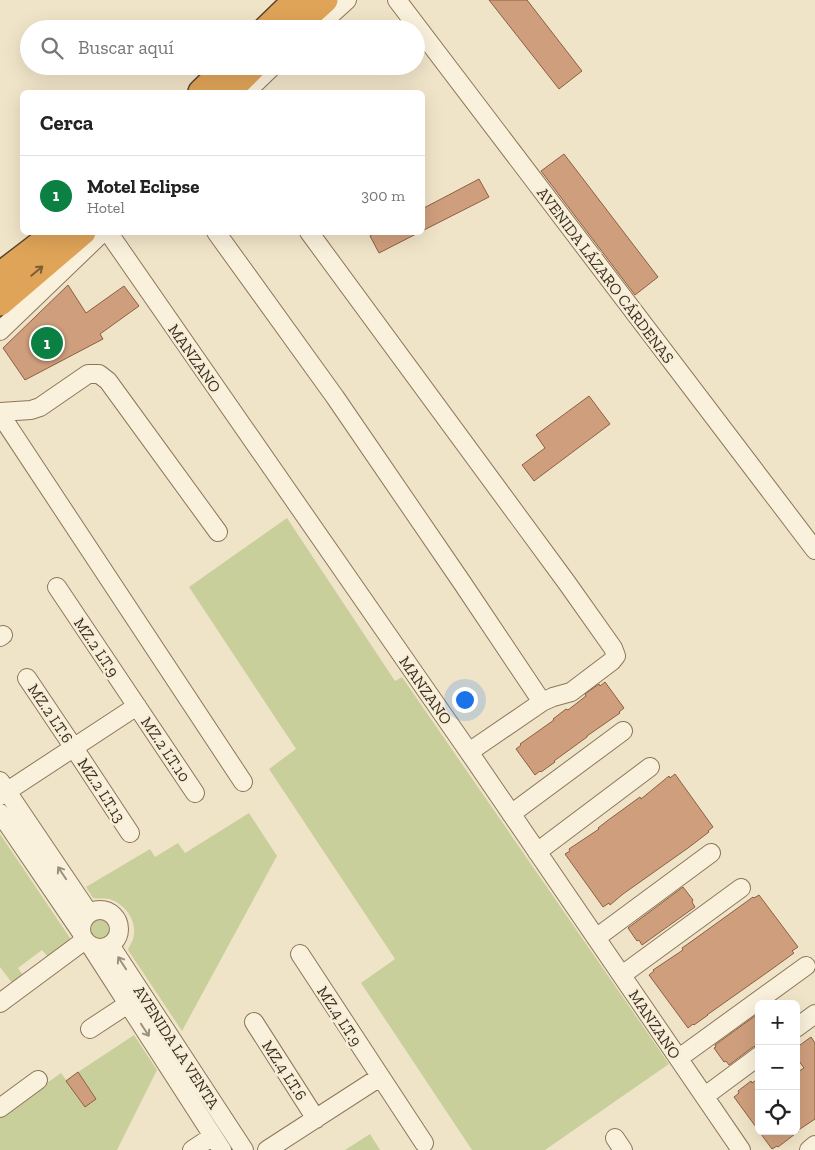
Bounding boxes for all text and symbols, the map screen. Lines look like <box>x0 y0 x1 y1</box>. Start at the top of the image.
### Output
search box <box>20 20 425 75</box>
icon: search <box>38 34 66 62</box>
text: Buscar aquí <box>78 36 174 59</box>
text: Cerca <box>40 110 93 135</box>
text: Motel Eclipse <box>87 175 199 198</box>
street label: AVENIDA LÁZARO CÁRDENAS <box>533 184 678 367</box>
text: 1 <box>53 186 59 205</box>
text: 300 m <box>361 186 405 205</box>
text: Hotel <box>87 198 125 217</box>
one-way arrow <box>30 266 43 277</box>
street label: MANZANO <box>164 320 225 396</box>
pin: 1 <box>31 324 63 362</box>
street label: MZ.2 LT.9 <box>70 614 123 681</box>
street label: MANZANO <box>395 652 456 728</box>
street label: MZ.2 LT.6 <box>24 680 77 746</box>
your location <box>452 687 478 713</box>
street label: MZ.2 LT.10 <box>137 713 194 785</box>
street label: MZ.2 LT.13 <box>74 755 129 826</box>
one-way arrow <box>57 866 67 880</box>
one-way arrow <box>117 956 127 970</box>
street label: AVENIDA LA VENTA <box>130 982 224 1113</box>
street label: MZ.4 LT.9 <box>313 983 366 1050</box>
street label: MANZANO <box>625 986 685 1063</box>
map controls <box>755 1000 800 1135</box>
button: + <box>755 1000 800 1045</box>
one-way arrow <box>139 1023 150 1037</box>
street label: MZ.4 LT.6 <box>258 1037 311 1104</box>
button: − <box>755 1045 800 1090</box>
button: locate <box>755 1090 800 1135</box>

